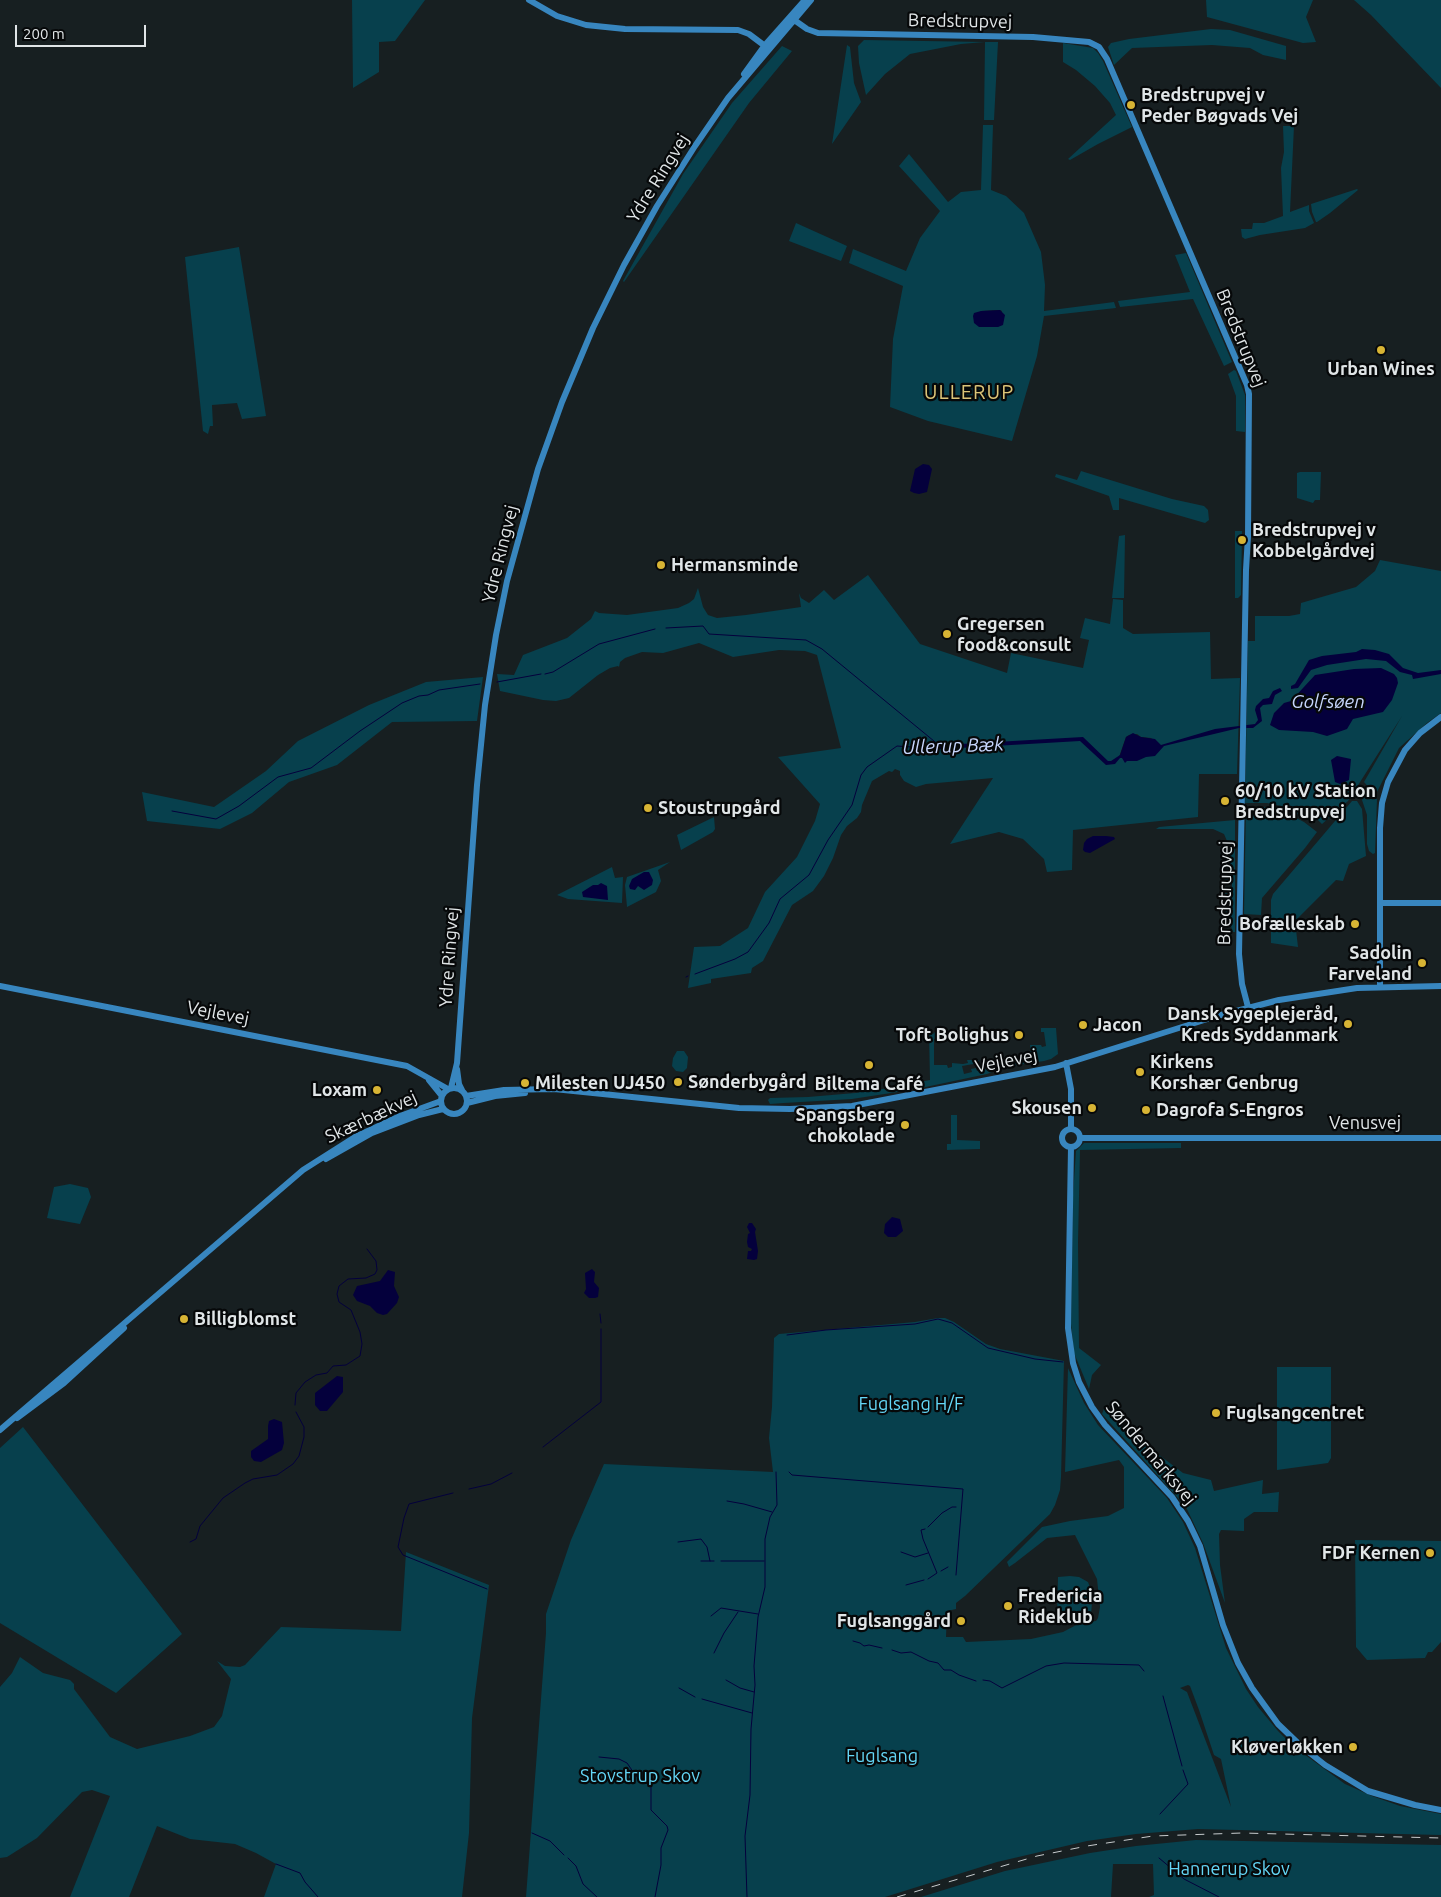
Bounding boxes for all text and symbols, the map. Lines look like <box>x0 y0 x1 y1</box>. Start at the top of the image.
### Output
street label: Bredstrupvej <box>908 9 1012 33</box>
scale bar <box>18 15 149 47</box>
text: 200 m <box>23 25 65 42</box>
place label: Bredstrupvej v Peder Bøgvads Vej <box>1141 84 1298 126</box>
marker: Bredstrupvej v Peder Bøgvads Vej <box>1125 99 1137 111</box>
street label: Ydre Ringvej <box>622 130 694 226</box>
street label: Bredstrupvej <box>1211 286 1271 390</box>
marker: Urban Wines <box>1375 344 1387 356</box>
place label: Urban Wines <box>1327 358 1435 380</box>
district label: ULLERUP <box>923 380 1015 404</box>
street label: Ydre Ringvej <box>477 503 523 605</box>
place label: Bredstrupvej v Kobbelgårdvej <box>1252 519 1376 562</box>
marker: Bredstrupvej v Kobbelgårdvej <box>1236 534 1248 546</box>
place label: Hermansminde <box>671 554 798 576</box>
marker: Hermansminde <box>655 559 667 571</box>
place label: Gregersen food&consult <box>957 613 1071 656</box>
marker: Gregersen food&consult <box>941 628 953 640</box>
water label: Golfsøen <box>1291 691 1365 713</box>
water label: Ullerup Bæk <box>902 733 1004 759</box>
place label: 60/10 kV Station Bredstrupvej <box>1235 780 1376 822</box>
marker: 60/10 kV Station Bredstrupvej <box>1219 795 1231 807</box>
place label: Stoustrupgård <box>658 797 780 819</box>
marker: Stoustrupgård <box>642 802 654 814</box>
street label: Bredstrupvej <box>1213 841 1237 945</box>
street label: Ydre Ringvej <box>435 906 463 1008</box>
place label: Bofælleskab <box>1239 913 1345 935</box>
marker: Bofælleskab <box>1349 918 1361 930</box>
place label: Sadolin Farveland <box>1328 942 1412 984</box>
marker: Sadolin Farveland <box>1416 957 1428 969</box>
street label: Vejlevej <box>185 996 251 1030</box>
place label: Dansk Sygeplejeråd, Kreds Syddanmark <box>1167 1003 1338 1046</box>
place label: Jacon <box>1093 1014 1142 1036</box>
marker: Dansk Sygeplejeråd, Kreds Syddanmark <box>1342 1018 1354 1030</box>
marker: Jacon <box>1077 1019 1089 1031</box>
place label: Toft Bolighus <box>896 1024 1009 1046</box>
marker: Toft Bolighus <box>1013 1029 1025 1041</box>
street label: Vejlevej <box>973 1044 1039 1078</box>
place label: Kirkens Korshær Genbrug <box>1150 1051 1299 1094</box>
marker: Biltema Café <box>863 1059 875 1071</box>
marker: Kirkens Korshær Genbrug <box>1134 1066 1146 1078</box>
place label: Sønderbygård <box>688 1071 806 1093</box>
place label: Milesten UJ450 <box>535 1072 665 1094</box>
place label: Biltema Café <box>815 1073 923 1095</box>
marker: Sønderbygård <box>672 1076 684 1088</box>
marker: Milesten UJ450 <box>519 1077 531 1089</box>
place label: Loxam <box>312 1079 367 1101</box>
marker: Loxam <box>371 1084 383 1096</box>
street label: Skærbækvej <box>322 1086 420 1148</box>
place label: Skousen <box>1011 1097 1082 1119</box>
place label: Dagrofa S-Engros <box>1156 1099 1304 1121</box>
marker: Skousen <box>1086 1102 1098 1114</box>
place label: Spangsberg chokolade <box>796 1104 895 1146</box>
marker: Dagrofa S-Engros <box>1140 1104 1152 1116</box>
street label: Venusvej <box>1329 1112 1401 1134</box>
marker: Spangsberg chokolade <box>899 1119 911 1131</box>
place label: Billigblomst <box>194 1308 296 1330</box>
marker: Billigblomst <box>178 1313 190 1325</box>
park label: Fuglsang H/F <box>859 1393 963 1415</box>
street label: Søndermarksvej <box>1101 1397 1201 1509</box>
place label: Fuglsangcentret <box>1226 1402 1364 1424</box>
marker: Fuglsangcentret <box>1210 1407 1222 1419</box>
place label: FDF Kernen <box>1322 1542 1420 1564</box>
marker: FDF Kernen <box>1424 1547 1436 1559</box>
place label: Fredericia Rideklub <box>1018 1585 1103 1628</box>
marker: Fredericia Rideklub <box>1002 1600 1014 1612</box>
place label: Fuglsanggård <box>837 1610 951 1632</box>
marker: Fuglsanggård <box>955 1615 967 1627</box>
place label: Kløverløkken <box>1231 1736 1343 1758</box>
marker: Kløverløkken <box>1347 1741 1359 1753</box>
park label: Fuglsang <box>846 1745 918 1767</box>
park label: Stovstrup Skov <box>580 1765 700 1787</box>
park label: Hannerup Skov <box>1168 1858 1290 1880</box>

